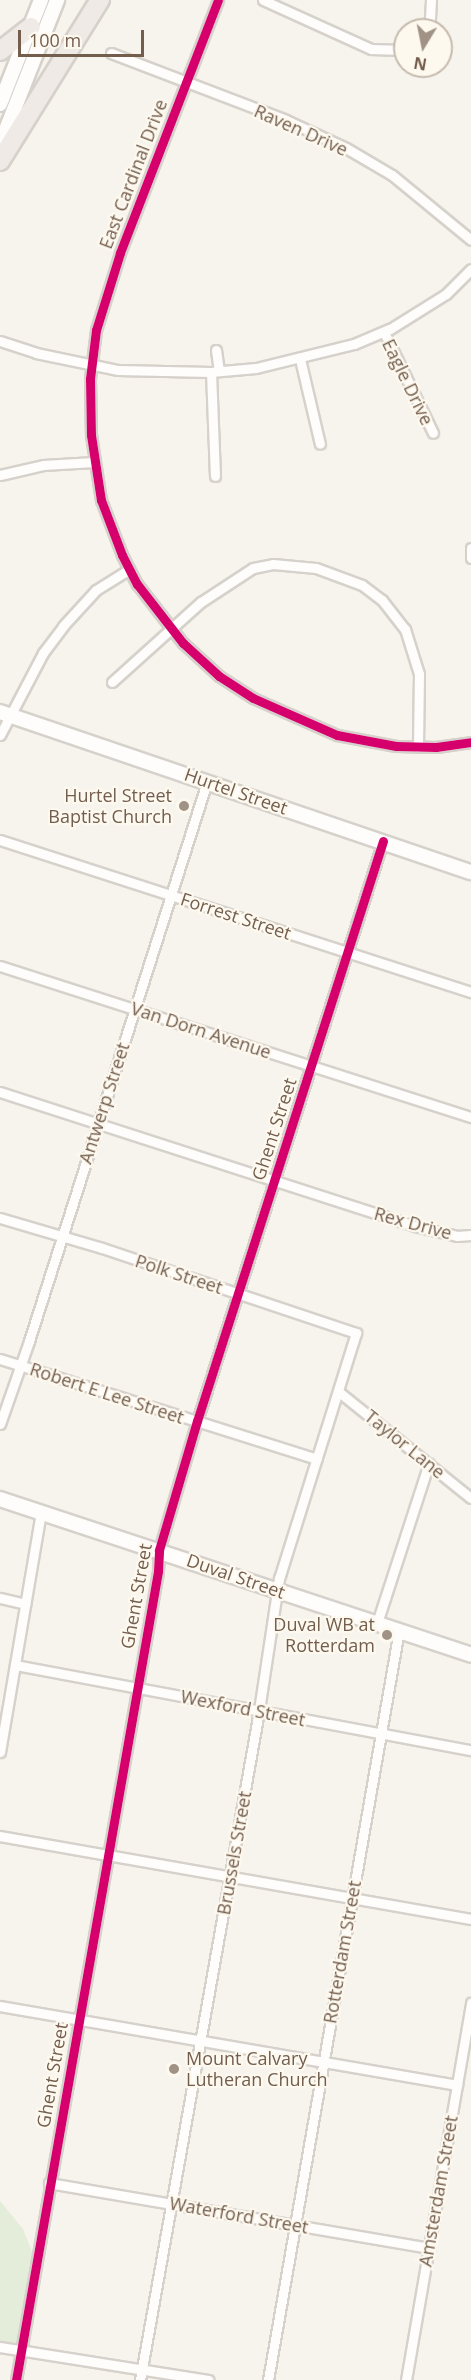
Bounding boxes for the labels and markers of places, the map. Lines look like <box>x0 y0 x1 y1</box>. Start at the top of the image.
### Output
place label: Hurtel Street Baptist Church <box>48 785 172 828</box>
marker: Hurtel Street Baptist Church <box>177 799 191 813</box>
place label: Duval WB at Rotterdam <box>273 1614 375 1656</box>
marker: Duval WB at Rotterdam <box>380 1628 394 1642</box>
place label: Mount Calvary Lutheran Church <box>186 2048 328 2090</box>
marker: Mount Calvary Lutheran Church <box>167 2062 181 2076</box>

